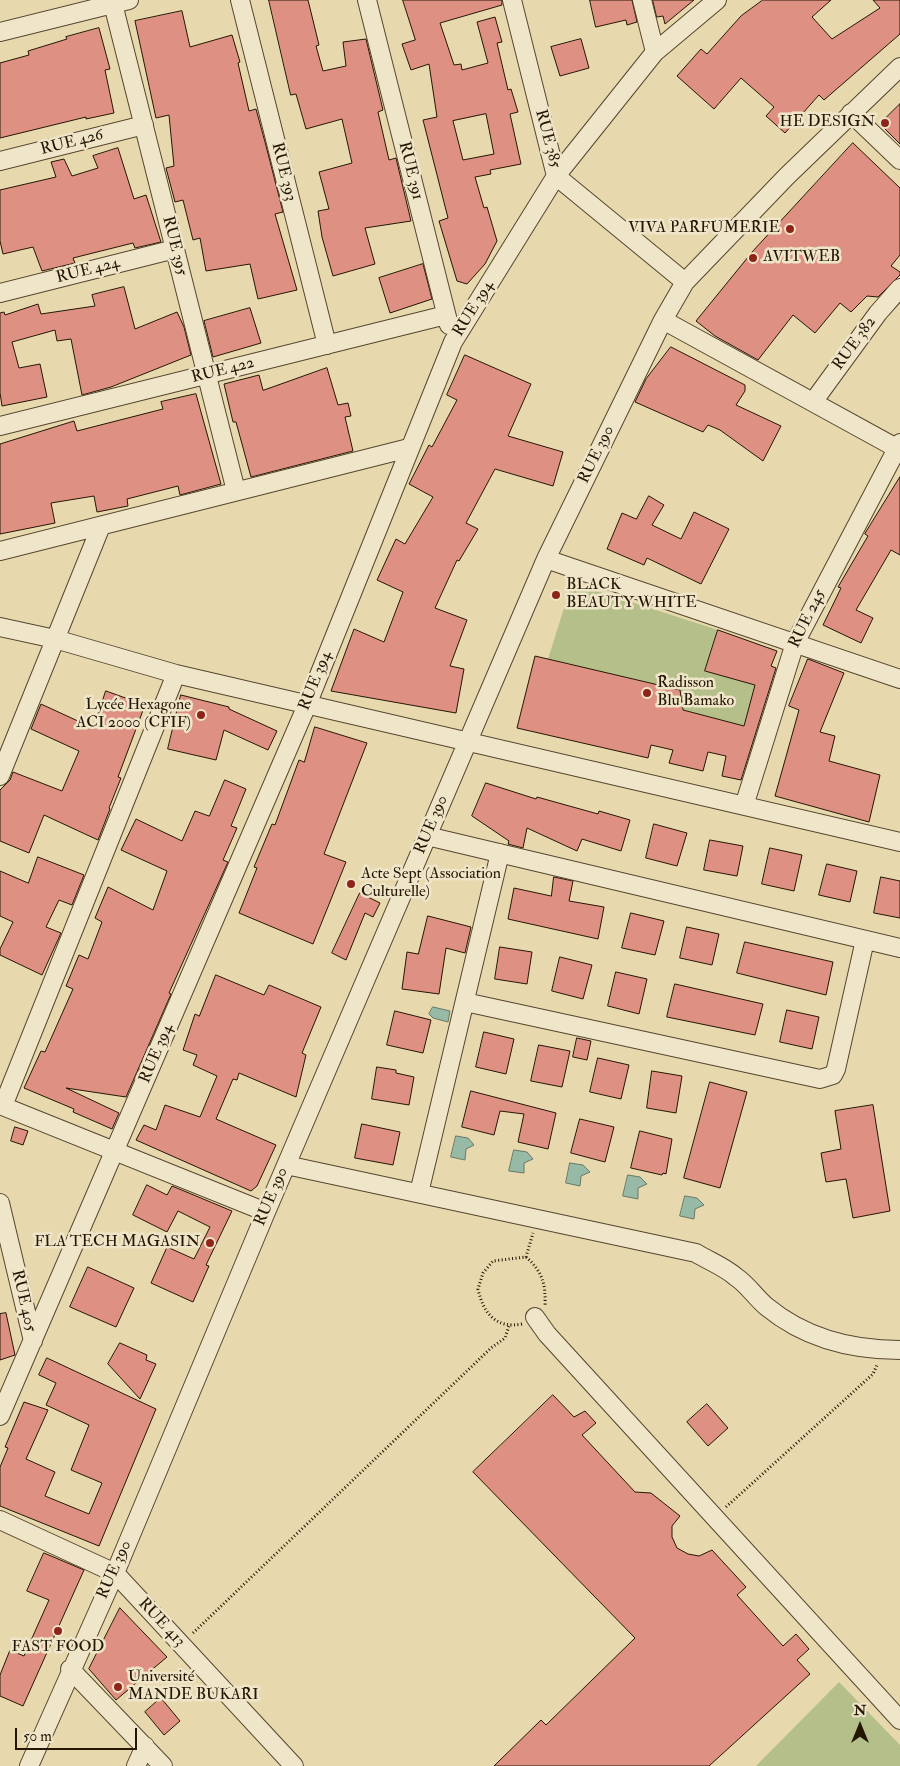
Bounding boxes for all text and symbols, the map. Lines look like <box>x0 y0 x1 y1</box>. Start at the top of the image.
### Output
street label: RUE 385 <box>530 108 564 170</box>
place label: HE DESIGN <box>780 113 875 133</box>
marker: HE DESIGN <box>879 117 891 129</box>
street label: RUE 426 <box>39 126 105 160</box>
street label: RUE 391 <box>394 140 426 202</box>
street label: RUE 393 <box>266 141 300 203</box>
street label: RUE 395 <box>157 214 191 278</box>
place label: VIVA PARFUMERIE <box>628 219 780 239</box>
marker: VIVA PARFUMERIE <box>784 223 796 235</box>
place label: AVITWEB <box>763 248 840 268</box>
marker: AVITWEB <box>747 252 759 264</box>
street label: RUE 424 <box>54 254 122 288</box>
street label: RUE 394 <box>449 278 499 340</box>
street label: RUE 382 <box>829 314 881 374</box>
street label: RUE 422 <box>190 354 256 388</box>
street label: RUE 390 <box>575 423 619 487</box>
place label: BLACK BEAUTY WHITE <box>566 576 697 614</box>
street label: RUE 245 <box>786 586 830 652</box>
marker: BLACK BEAUTY WHITE <box>550 589 562 601</box>
street label: RUE 394 <box>295 649 337 713</box>
place label: Radisson Blu Bamako <box>657 674 734 712</box>
marker: Radisson Blu Bamako <box>641 687 653 699</box>
place label: Lycée Hexagone ACI 2000 (CFIF) <box>76 696 191 734</box>
marker: Lycée Hexagone ACI 2000 (CFIF) <box>195 709 207 721</box>
street label: RUE 390 <box>411 793 453 857</box>
place label: Acte Sept (Association Culturelle) <box>361 865 501 903</box>
marker: Acte Sept (Association Culturelle) <box>345 878 357 890</box>
street label: RUE 394 <box>136 1022 178 1086</box>
street label: RUE 390 <box>251 1165 293 1229</box>
place label: FLA TECH MAGASIN <box>34 1233 200 1253</box>
marker: FLA TECH MAGASIN <box>204 1237 216 1249</box>
street label: RUE 405 <box>7 1268 39 1334</box>
street label: RUE 390 <box>94 1538 136 1602</box>
street label: RUE 413 <box>134 1595 188 1651</box>
marker: FAST FOOD <box>52 1625 64 1637</box>
place label: FAST FOOD <box>12 1638 104 1658</box>
place label: Université MANDE BUKARI <box>128 1668 259 1706</box>
marker: Université MANDE BUKARI <box>112 1681 124 1693</box>
north arrow <box>835 1701 885 1751</box>
text: N <box>854 1702 866 1719</box>
scale bar <box>18 1718 140 1750</box>
text: 50 m <box>23 1727 52 1746</box>

